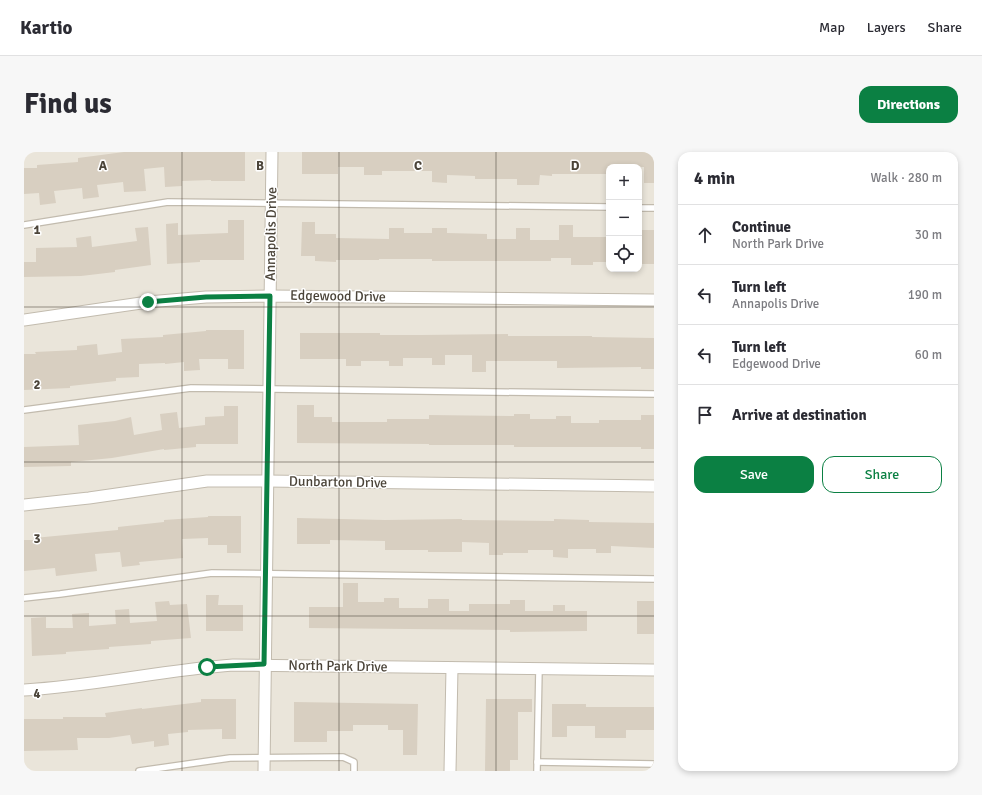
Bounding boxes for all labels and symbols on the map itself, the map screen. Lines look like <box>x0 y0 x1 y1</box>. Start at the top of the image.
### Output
text: A <box>99 158 108 174</box>
text: B <box>256 158 264 174</box>
text: C <box>414 158 422 174</box>
text: D <box>571 158 580 174</box>
street label: Annapolis Drive <box>262 187 280 281</box>
text: 1 <box>33 222 41 238</box>
street label: Edgewood Drive <box>290 287 386 305</box>
route end <box>139 293 157 311</box>
text: 2 <box>33 377 41 393</box>
street label: Dunbarton Drive <box>289 473 387 491</box>
text: 3 <box>33 531 41 547</box>
street label: North Park Drive <box>288 657 388 675</box>
route start <box>198 658 216 676</box>
text: 4 <box>33 686 41 702</box>

